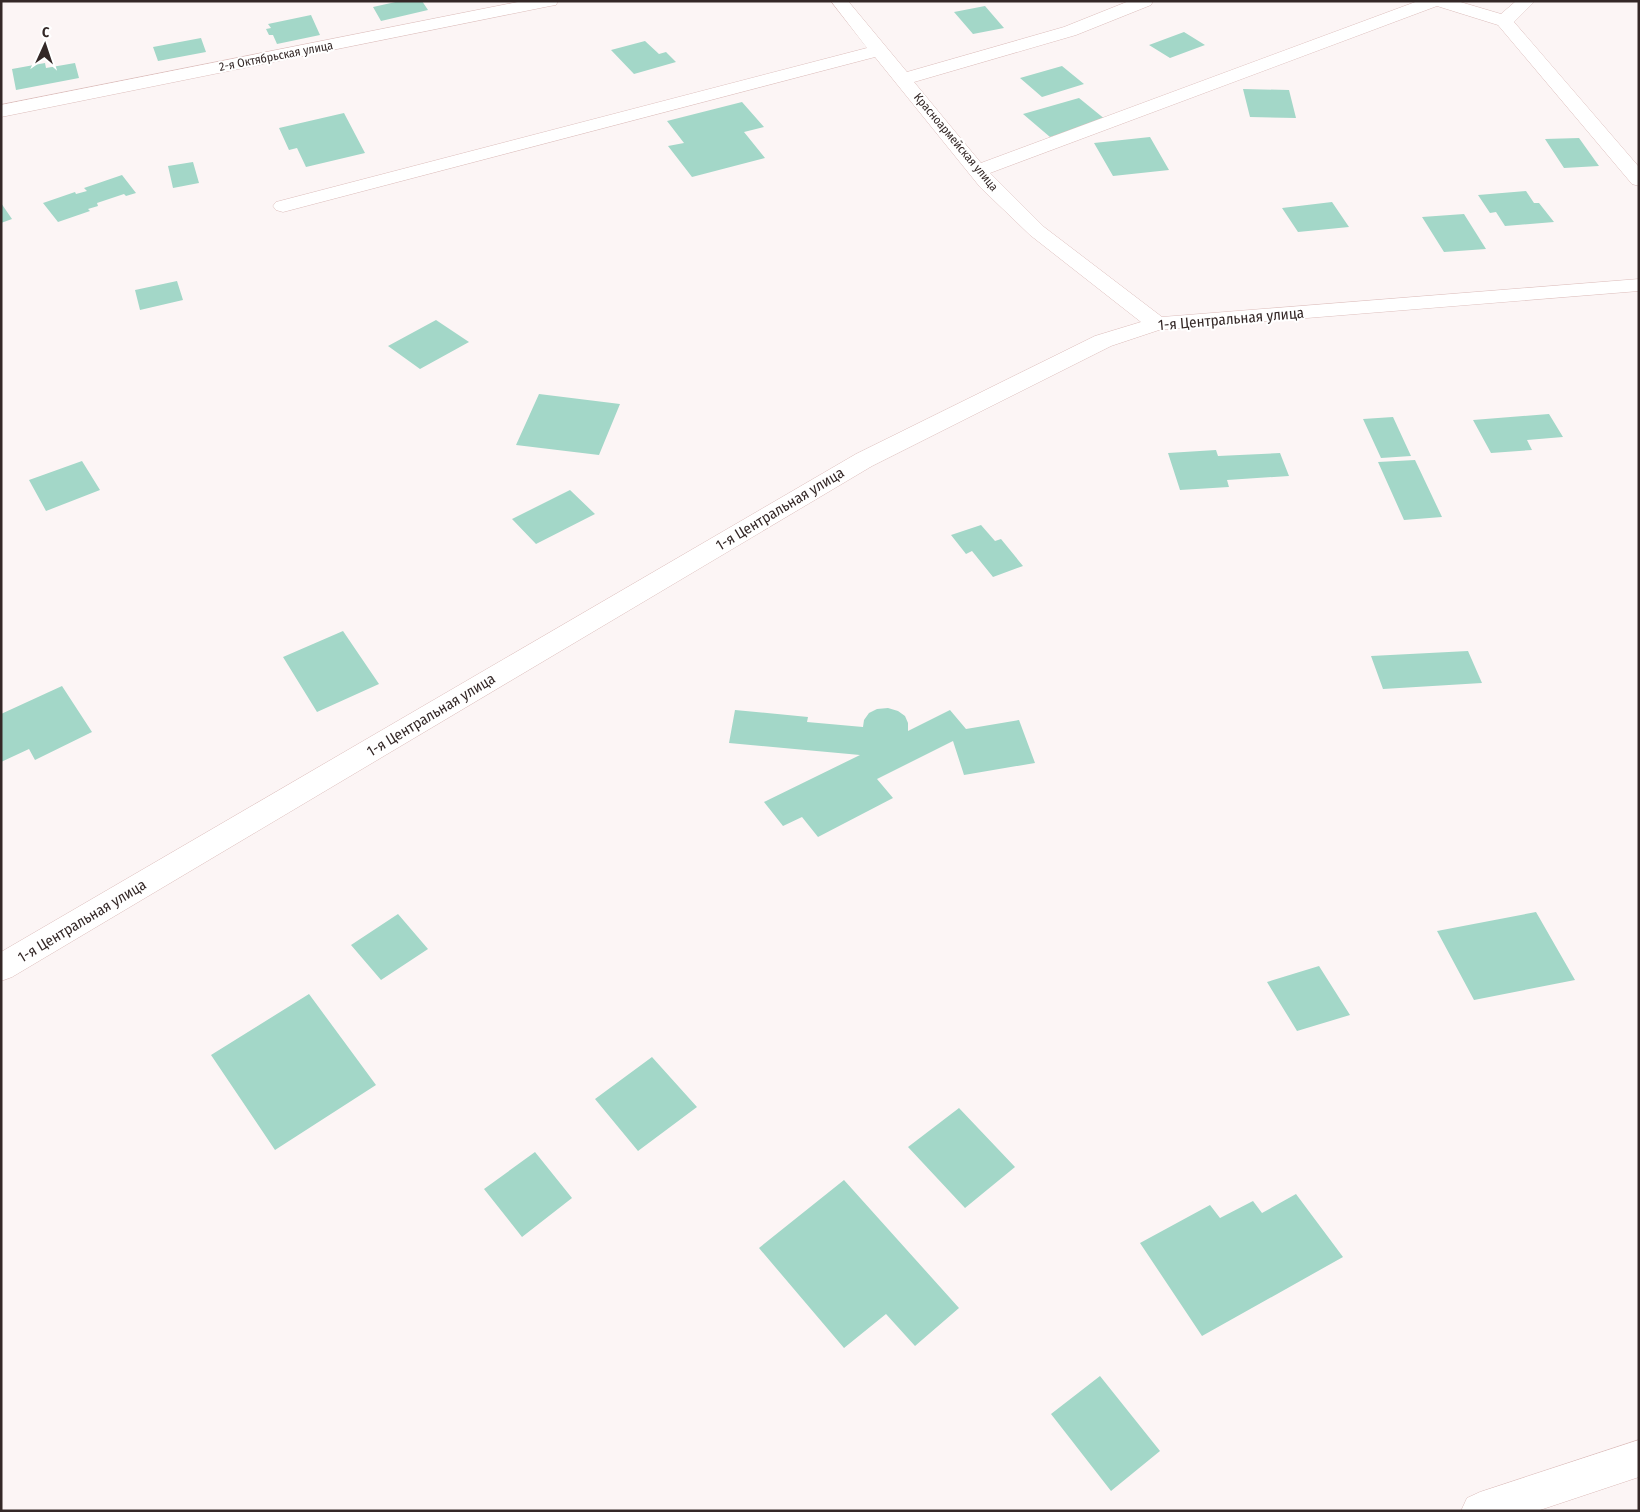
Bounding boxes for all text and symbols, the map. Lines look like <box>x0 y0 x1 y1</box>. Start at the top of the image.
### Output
north arrow <box>20 20 70 70</box>
text: С <box>42 24 50 41</box>
street label: 2-я Октябрьская улица <box>218 38 334 74</box>
street label: Красноармейская улица <box>911 90 1001 194</box>
street label: 1-я Центральная улица <box>1157 304 1305 334</box>
street label: 1-я Центральная улица <box>713 464 847 554</box>
street label: 1-я Центральная улица <box>364 670 498 760</box>
street label: 1-я Центральная улица <box>15 876 149 966</box>

